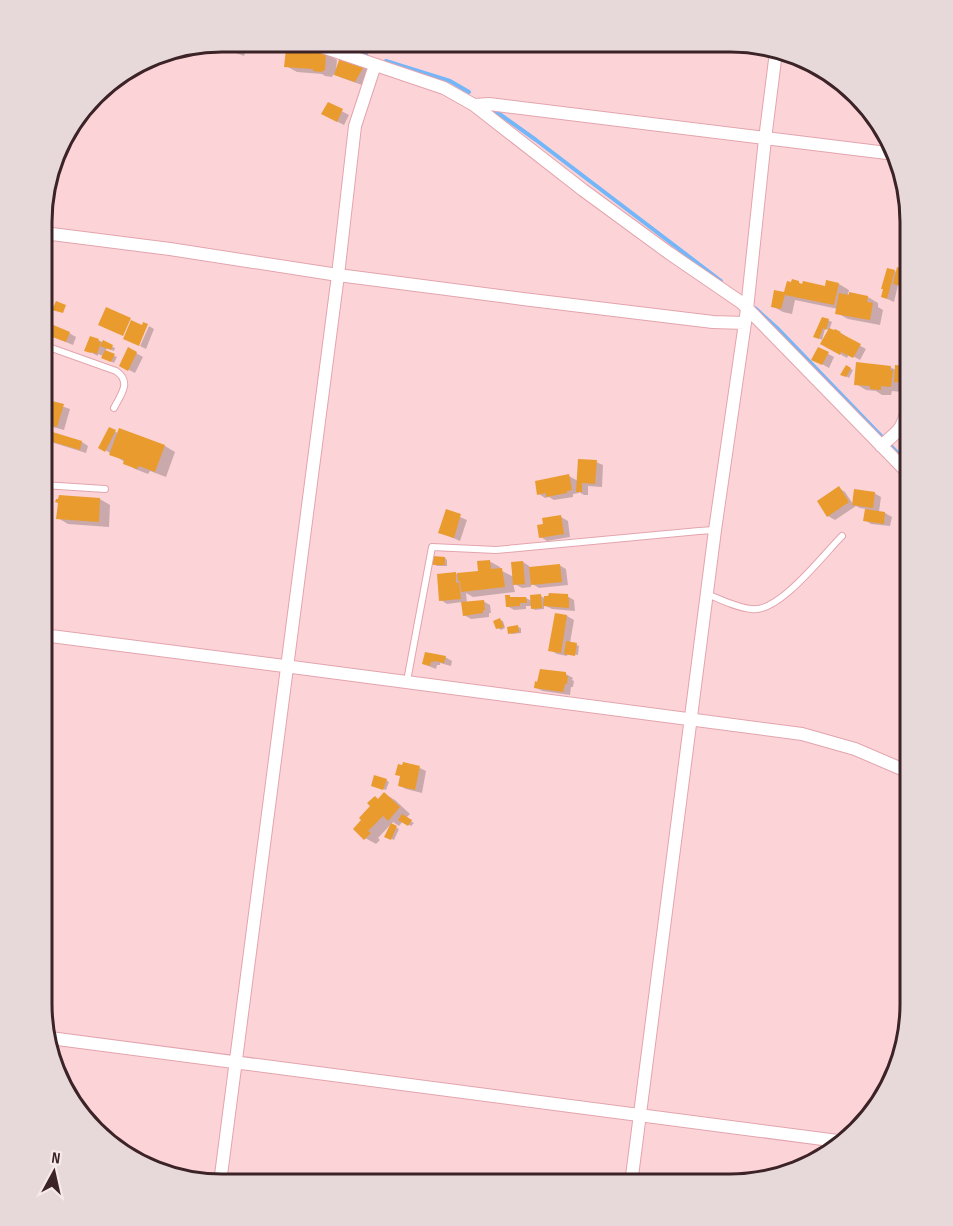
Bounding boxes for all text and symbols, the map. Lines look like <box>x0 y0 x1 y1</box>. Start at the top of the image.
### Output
north arrow <box>24 1142 84 1202</box>
text: N <box>50 1149 61 1169</box>

